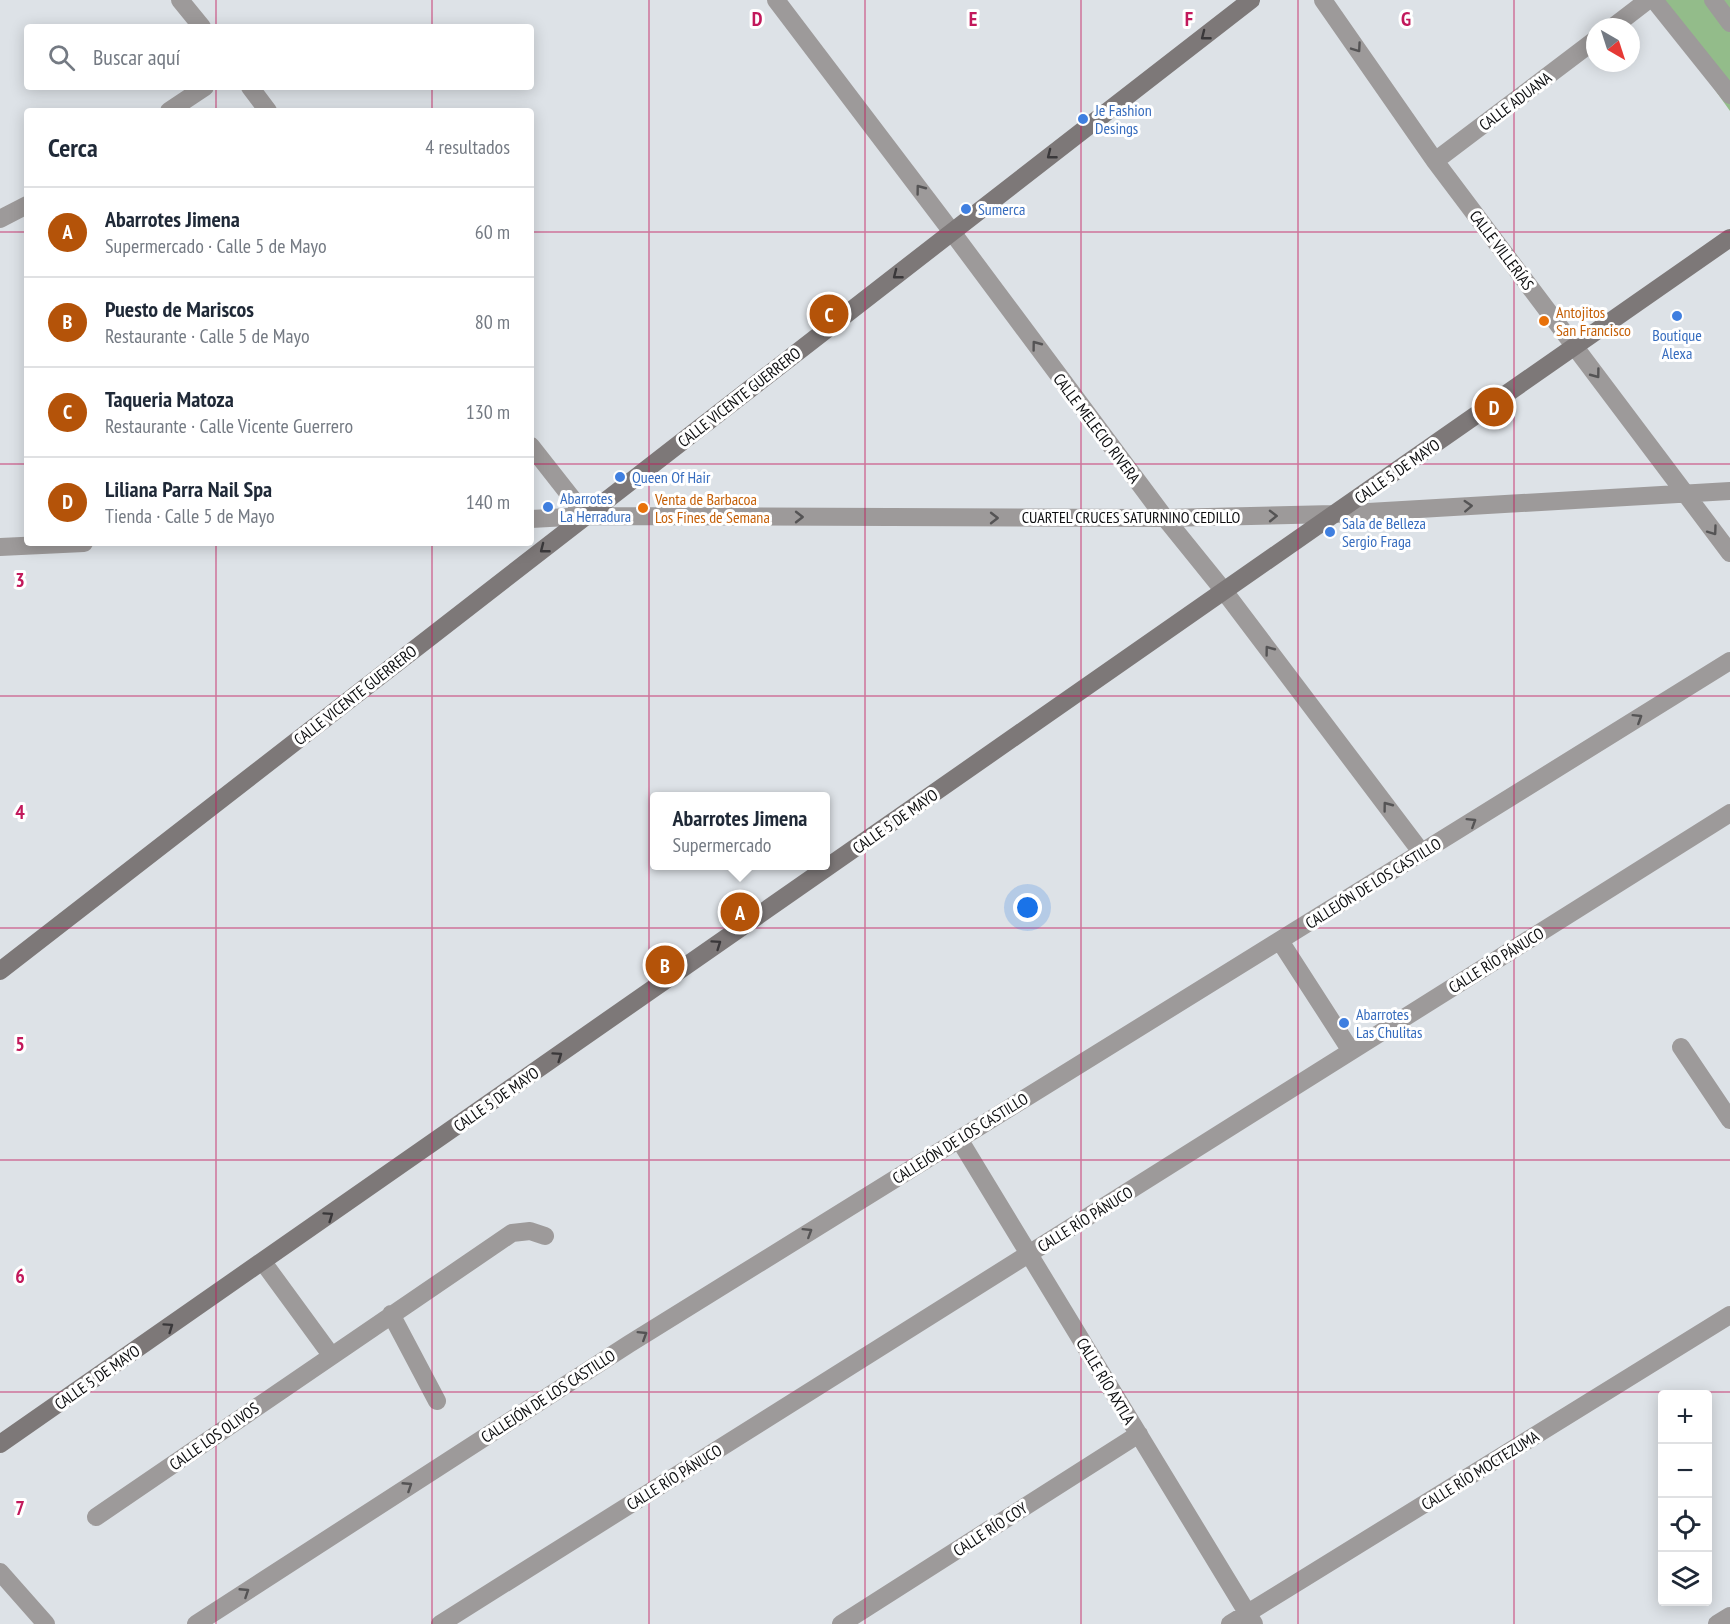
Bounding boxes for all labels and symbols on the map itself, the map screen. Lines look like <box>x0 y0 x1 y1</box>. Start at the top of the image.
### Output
text: D <box>752 6 763 32</box>
text: E <box>969 6 977 32</box>
text: F <box>1185 6 1193 32</box>
text: G <box>1401 6 1411 32</box>
north arrow <box>1586 18 1640 72</box>
one-way arrow <box>1201 28 1212 39</box>
one-way arrow <box>1350 41 1361 52</box>
street label: CALLE ADUANA <box>1475 67 1556 135</box>
place label: Je Fashion Desings <box>1094 100 1152 138</box>
marker: Je Fashion Desings <box>1076 112 1090 126</box>
one-way arrow <box>1047 148 1058 159</box>
one-way arrow <box>916 185 927 196</box>
place label: Sumerca <box>978 199 1025 219</box>
marker: Sumerca <box>959 202 973 216</box>
street label: CALLE VILLERÍAS <box>1465 206 1539 294</box>
one-way arrow <box>893 267 904 278</box>
pin: C <box>810 292 848 336</box>
place label: Antojitos San Francisco <box>1556 302 1631 340</box>
marker: Boutique Alexa <box>1670 309 1684 323</box>
marker: Antojitos San Francisco <box>1537 314 1551 328</box>
place label: Boutique Alexa <box>1652 325 1702 363</box>
one-way arrow <box>1032 341 1043 352</box>
street label: CALLE VICENTE GUERRERO <box>674 343 805 451</box>
one-way arrow <box>1589 368 1600 379</box>
street label: CALLE MELECIO RIVERA <box>1049 369 1145 487</box>
pin: D <box>1474 384 1514 430</box>
street label: CALLE 5 DE MAYO <box>1350 434 1444 508</box>
place label: Queen Of Hair <box>632 467 711 487</box>
marker: Queen Of Hair <box>613 470 627 484</box>
place label: Abarrotes La Herradura <box>560 488 631 526</box>
place label: Venta de Barbacoa Los Fines de Semana <box>654 489 770 527</box>
marker: Abarrotes La Herradura <box>541 500 555 514</box>
one-way arrow <box>1464 500 1473 513</box>
marker: Venta de Barbacoa Los Fines de Semana <box>636 501 650 515</box>
street label: CUARTEL CRUCES SATURNINO CEDILLO <box>1022 507 1241 527</box>
one-way arrow <box>1269 509 1278 522</box>
one-way arrow <box>795 511 804 523</box>
one-way arrow <box>990 512 999 524</box>
place label: Sala de Belleza Sergio Fraga <box>1342 513 1426 551</box>
one-way arrow <box>1706 524 1717 535</box>
marker: Sala de Belleza Sergio Fraga <box>1323 525 1337 539</box>
one-way arrow <box>540 542 551 553</box>
text: 3 <box>15 567 25 593</box>
street label: CALLE VICENTE GUERRERO <box>290 641 421 749</box>
one-way arrow <box>1266 646 1277 657</box>
one-way arrow <box>1631 715 1642 726</box>
street label: CALLE 5 DE MAYO <box>848 784 942 858</box>
text: 4 <box>15 799 25 825</box>
one-way arrow <box>1383 802 1394 813</box>
one-way arrow <box>1466 817 1476 829</box>
street label: CALLEJÓN DE LOS CASTILLO <box>1302 833 1445 933</box>
pin: A <box>720 890 760 934</box>
your location <box>1013 893 1042 922</box>
street label: CALLE RÍO PÁNUCO <box>1445 923 1547 997</box>
one-way arrow <box>711 940 722 951</box>
pin: B <box>646 942 684 988</box>
place label: Abarrotes Las Chulitas <box>1356 1004 1422 1042</box>
marker: Abarrotes Las Chulitas <box>1337 1016 1351 1030</box>
text: 5 <box>15 1031 25 1057</box>
one-way arrow <box>551 1052 562 1063</box>
street label: CALLE 5 DE MAYO <box>449 1062 543 1136</box>
street label: CALLEJÓN DE LOS CASTILLO <box>889 1088 1032 1188</box>
street label: CALLE RÍO PÁNUCO <box>1034 1182 1136 1256</box>
one-way arrow <box>322 1212 333 1223</box>
one-way arrow <box>802 1229 813 1240</box>
text: 6 <box>15 1263 25 1289</box>
one-way arrow <box>162 1323 173 1334</box>
one-way arrow <box>637 1330 647 1342</box>
street label: CALLE RÍO AXTLA <box>1072 1334 1140 1428</box>
street label: CALLE 5 DE MAYO <box>50 1340 144 1414</box>
street label: CALLEJÓN DE LOS CASTILLO <box>477 1345 619 1447</box>
street label: CALLE LOS OLIVOS <box>165 1398 263 1474</box>
street label: CALLE RÍO MOCTEZUMA <box>1418 1426 1543 1514</box>
street label: CALLE RÍO PÁNUCO <box>623 1440 725 1514</box>
one-way arrow <box>402 1482 413 1493</box>
text: 7 <box>15 1495 25 1521</box>
street label: CALLE RÍO COY <box>949 1497 1031 1560</box>
one-way arrow <box>238 1588 249 1599</box>

